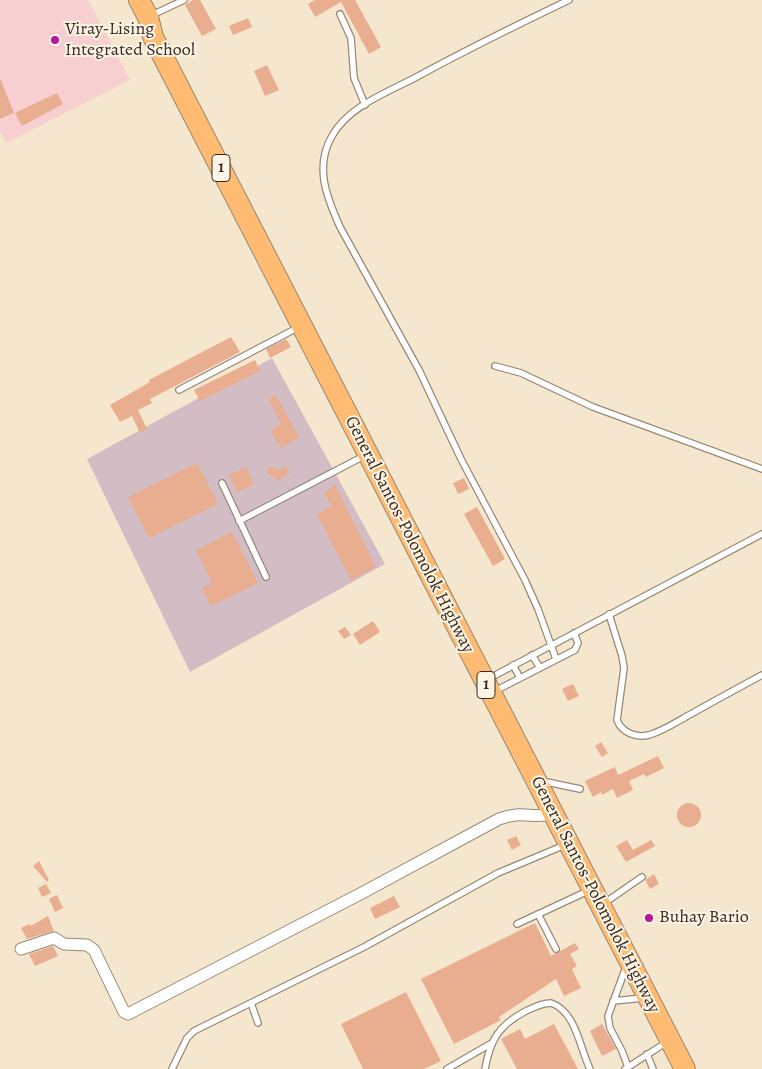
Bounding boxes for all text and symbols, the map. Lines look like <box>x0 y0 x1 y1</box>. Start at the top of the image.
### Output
place label: Viray-Lising Integrated School <box>65 19 195 62</box>
marker: Viray-Lising Integrated School <box>49 34 61 46</box>
road number: 1 <box>212 154 230 182</box>
street label: General Santos-Polomolok Highway <box>340 413 478 657</box>
road number: 1 <box>477 672 495 698</box>
street label: General Santos-Polomolok Highway <box>526 773 664 1017</box>
place label: Buhay Bario <box>659 907 749 929</box>
marker: Buhay Bario <box>643 912 655 924</box>

